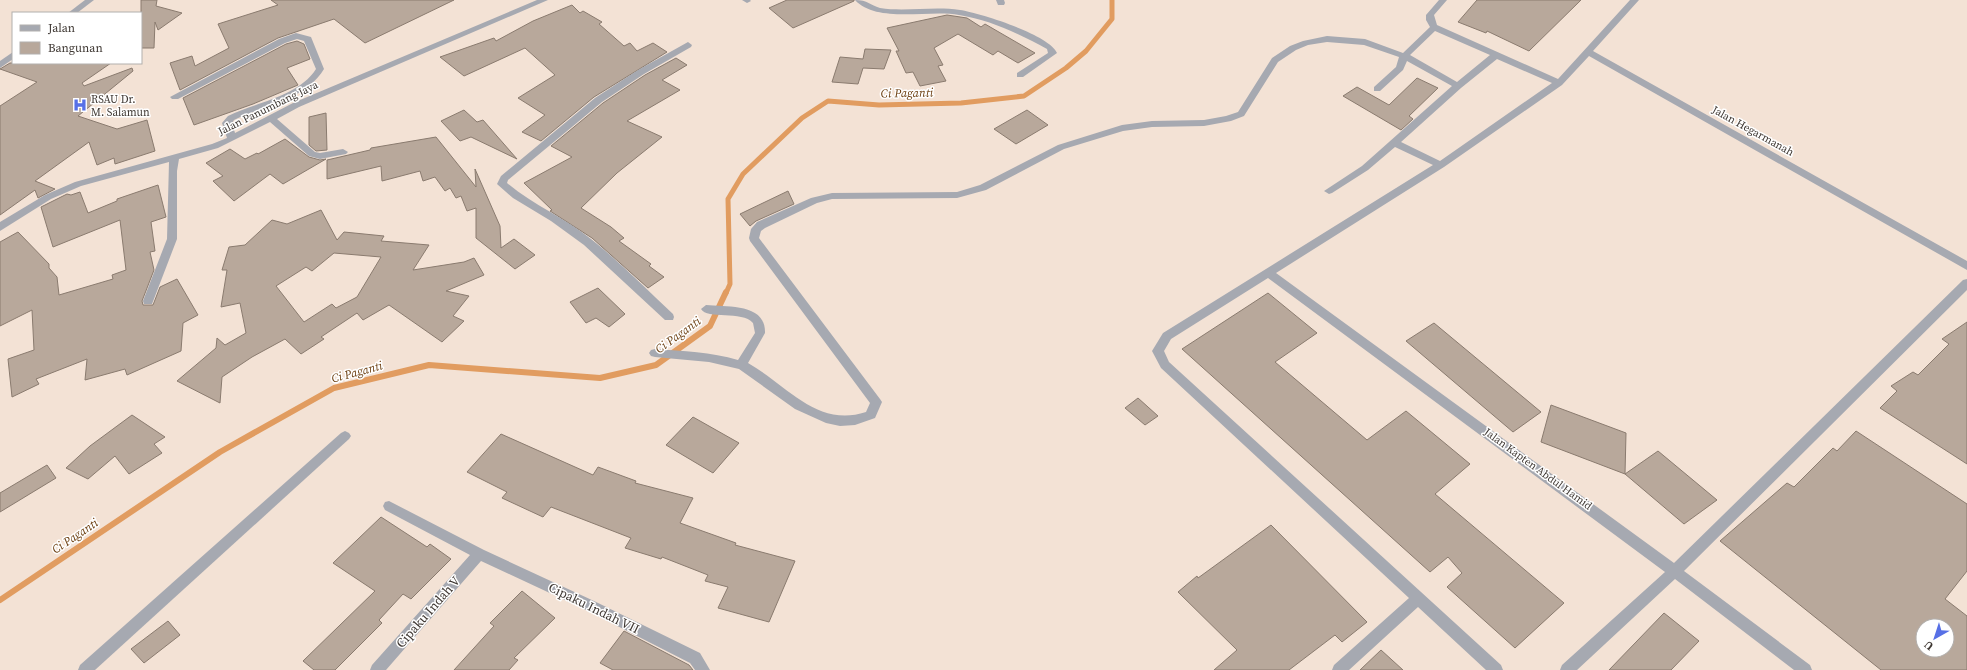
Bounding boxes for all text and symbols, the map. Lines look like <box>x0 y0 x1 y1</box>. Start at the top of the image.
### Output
legend <box>12 12 142 64</box>
text: Jalan <box>47 20 75 36</box>
text: Bangunan <box>48 40 103 56</box>
street label: Jalan Panumbang Jaya <box>215 77 321 139</box>
water label: Ci Paganti <box>881 85 934 101</box>
place label: RSAU Dr. M. Salamun <box>91 92 150 120</box>
hospital icon: RSAU Dr. M. Salamun <box>72 97 88 113</box>
street label: Jalan Hegarmanah <box>1709 102 1797 160</box>
water label: Ci Paganti <box>652 313 704 357</box>
water label: Ci Paganti <box>330 357 385 387</box>
street label: Jalan Kapten Abdul Hamid <box>1480 424 1596 514</box>
water label: Ci Paganti <box>49 514 102 557</box>
street label: Cipaku Indah V <box>392 572 464 651</box>
street label: Cipaku Indah VII <box>546 579 643 637</box>
north arrow <box>1915 618 1955 658</box>
text: U <box>1921 637 1937 654</box>

